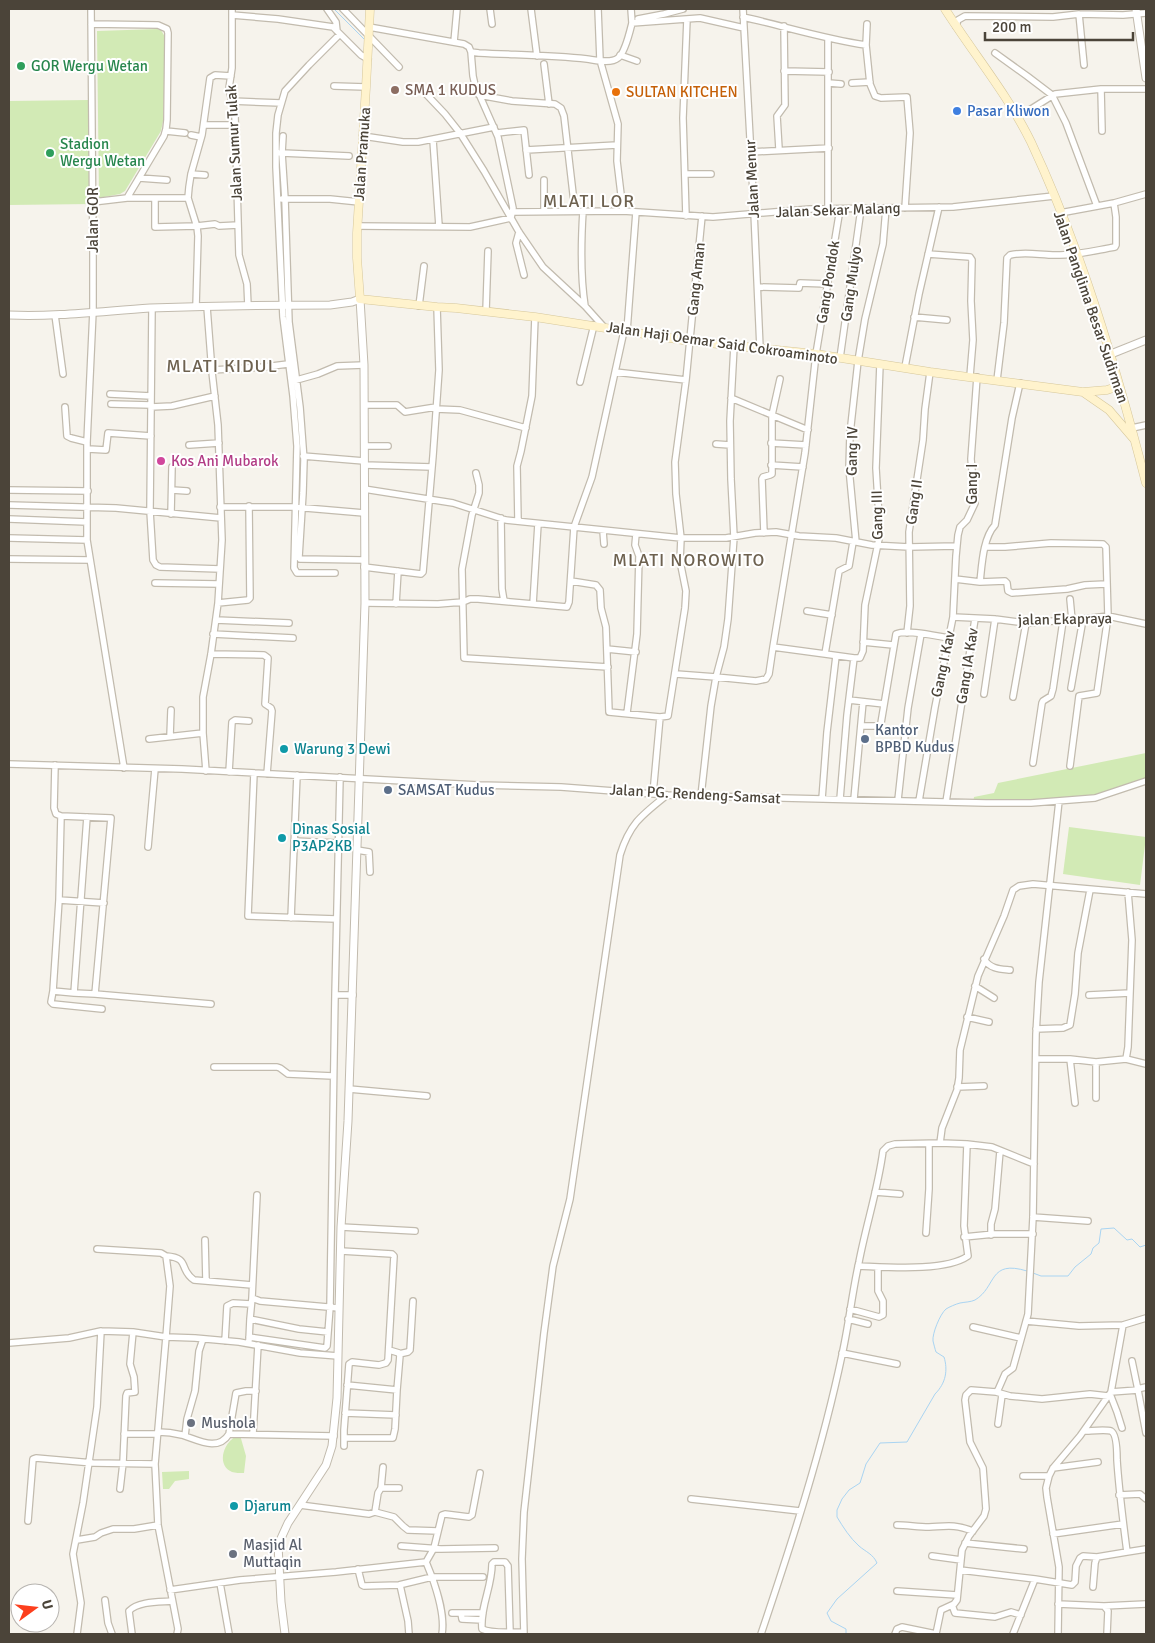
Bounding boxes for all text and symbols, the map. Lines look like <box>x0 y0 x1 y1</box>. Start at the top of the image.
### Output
scale bar <box>985 10 1132 42</box>
text: 200 m <box>992 18 1032 36</box>
place label: GOR Wergu Wetan <box>31 57 148 75</box>
marker: GOR Wergu Wetan <box>15 60 27 72</box>
place label: SMA 1 KUDUS <box>405 81 496 99</box>
place label: SULTAN KITCHEN <box>626 83 738 101</box>
street label: Jalan Sumur Tulak <box>222 84 246 202</box>
marker: SMA 1 KUDUS <box>389 84 401 96</box>
marker: SULTAN KITCHEN <box>610 86 622 98</box>
place label: Pasar Kliwon <box>967 102 1050 120</box>
marker: Pasar Kliwon <box>951 105 963 117</box>
street label: Jalan Pramuka <box>350 106 374 202</box>
place label: Stadion Wergu Wetan <box>60 135 145 170</box>
street label: Jalan Menur <box>741 139 763 219</box>
marker: Stadion Wergu Wetan <box>44 147 56 159</box>
street label: Jalan GOR <box>84 187 102 253</box>
district label: MLATI LOR <box>543 190 635 212</box>
street label: Jalan Sekar Malang <box>775 199 901 221</box>
street label: Jalan Panglima Besar Sudirman <box>1050 209 1132 405</box>
street label: Gang Pondok <box>813 239 844 325</box>
street label: Gang Aman <box>683 241 709 317</box>
street label: Gang Mulyo <box>837 245 865 323</box>
street label: Jalan Haji Oemar Said Cokroaminoto <box>605 318 839 368</box>
district label: MLATI KIDUL <box>166 355 278 377</box>
street label: Gang IV <box>843 426 861 476</box>
place label: Kos Ani Mubarok <box>171 452 279 470</box>
marker: Kos Ani Mubarok <box>155 455 167 467</box>
street label: Gang I <box>963 463 981 505</box>
street label: Gang II <box>902 478 926 526</box>
street label: Gang III <box>868 490 886 540</box>
district label: MLATI NOROWITO <box>613 549 765 571</box>
street label: jalan Ekapraya <box>1018 609 1112 629</box>
street label: Gang IA Kav <box>952 627 982 705</box>
street label: Gang I Kav <box>927 629 959 699</box>
place label: Kantor BPBD Kudus <box>875 721 955 756</box>
marker: Kantor BPBD Kudus <box>859 733 871 745</box>
place label: Warung 3 Dewi <box>294 740 390 758</box>
marker: Warung 3 Dewi <box>278 743 290 755</box>
place label: SAMSAT Kudus <box>398 781 495 799</box>
street label: Jalan PG. Rendeng-Samsat <box>609 781 781 807</box>
marker: SAMSAT Kudus <box>382 784 394 796</box>
place label: Dinas Sosial P3AP2KB <box>292 820 370 855</box>
marker: Dinas Sosial P3AP2KB <box>276 832 288 844</box>
place label: Mushola <box>201 1414 256 1432</box>
marker: Mushola <box>185 1417 197 1429</box>
place label: Djarum <box>244 1497 291 1515</box>
marker: Djarum <box>228 1500 240 1512</box>
place label: Masjid Al Muttaqin <box>243 1536 302 1571</box>
marker: Masjid Al Muttaqin <box>227 1548 239 1560</box>
north arrow <box>10 1583 60 1633</box>
text: U <box>38 1598 57 1612</box>

